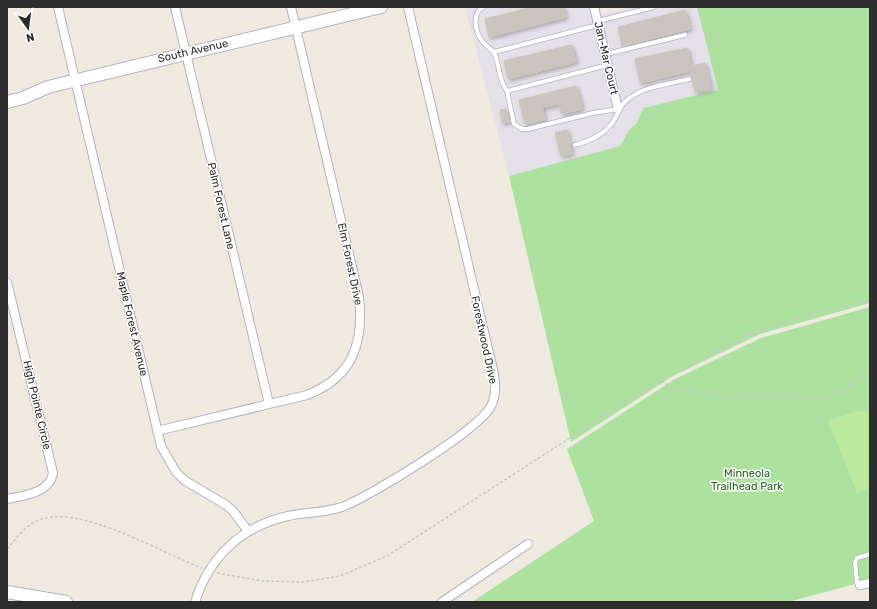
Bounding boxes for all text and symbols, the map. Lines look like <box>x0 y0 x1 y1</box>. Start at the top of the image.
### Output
north arrow <box>8 8 48 48</box>
street label: Jan-Mar Court <box>591 20 621 97</box>
text: N <box>25 30 36 45</box>
street label: South Avenue <box>157 37 229 65</box>
street label: Palm Forest Lane <box>205 161 237 251</box>
street label: Elm Forest Drive <box>335 222 365 306</box>
street label: Maple Forest Avenue <box>114 271 150 377</box>
street label: Forestwood Drive <box>468 295 500 385</box>
street label: High Pointe Circle <box>20 359 54 451</box>
park label: Minneola Trailhead Park <box>711 467 783 493</box>

